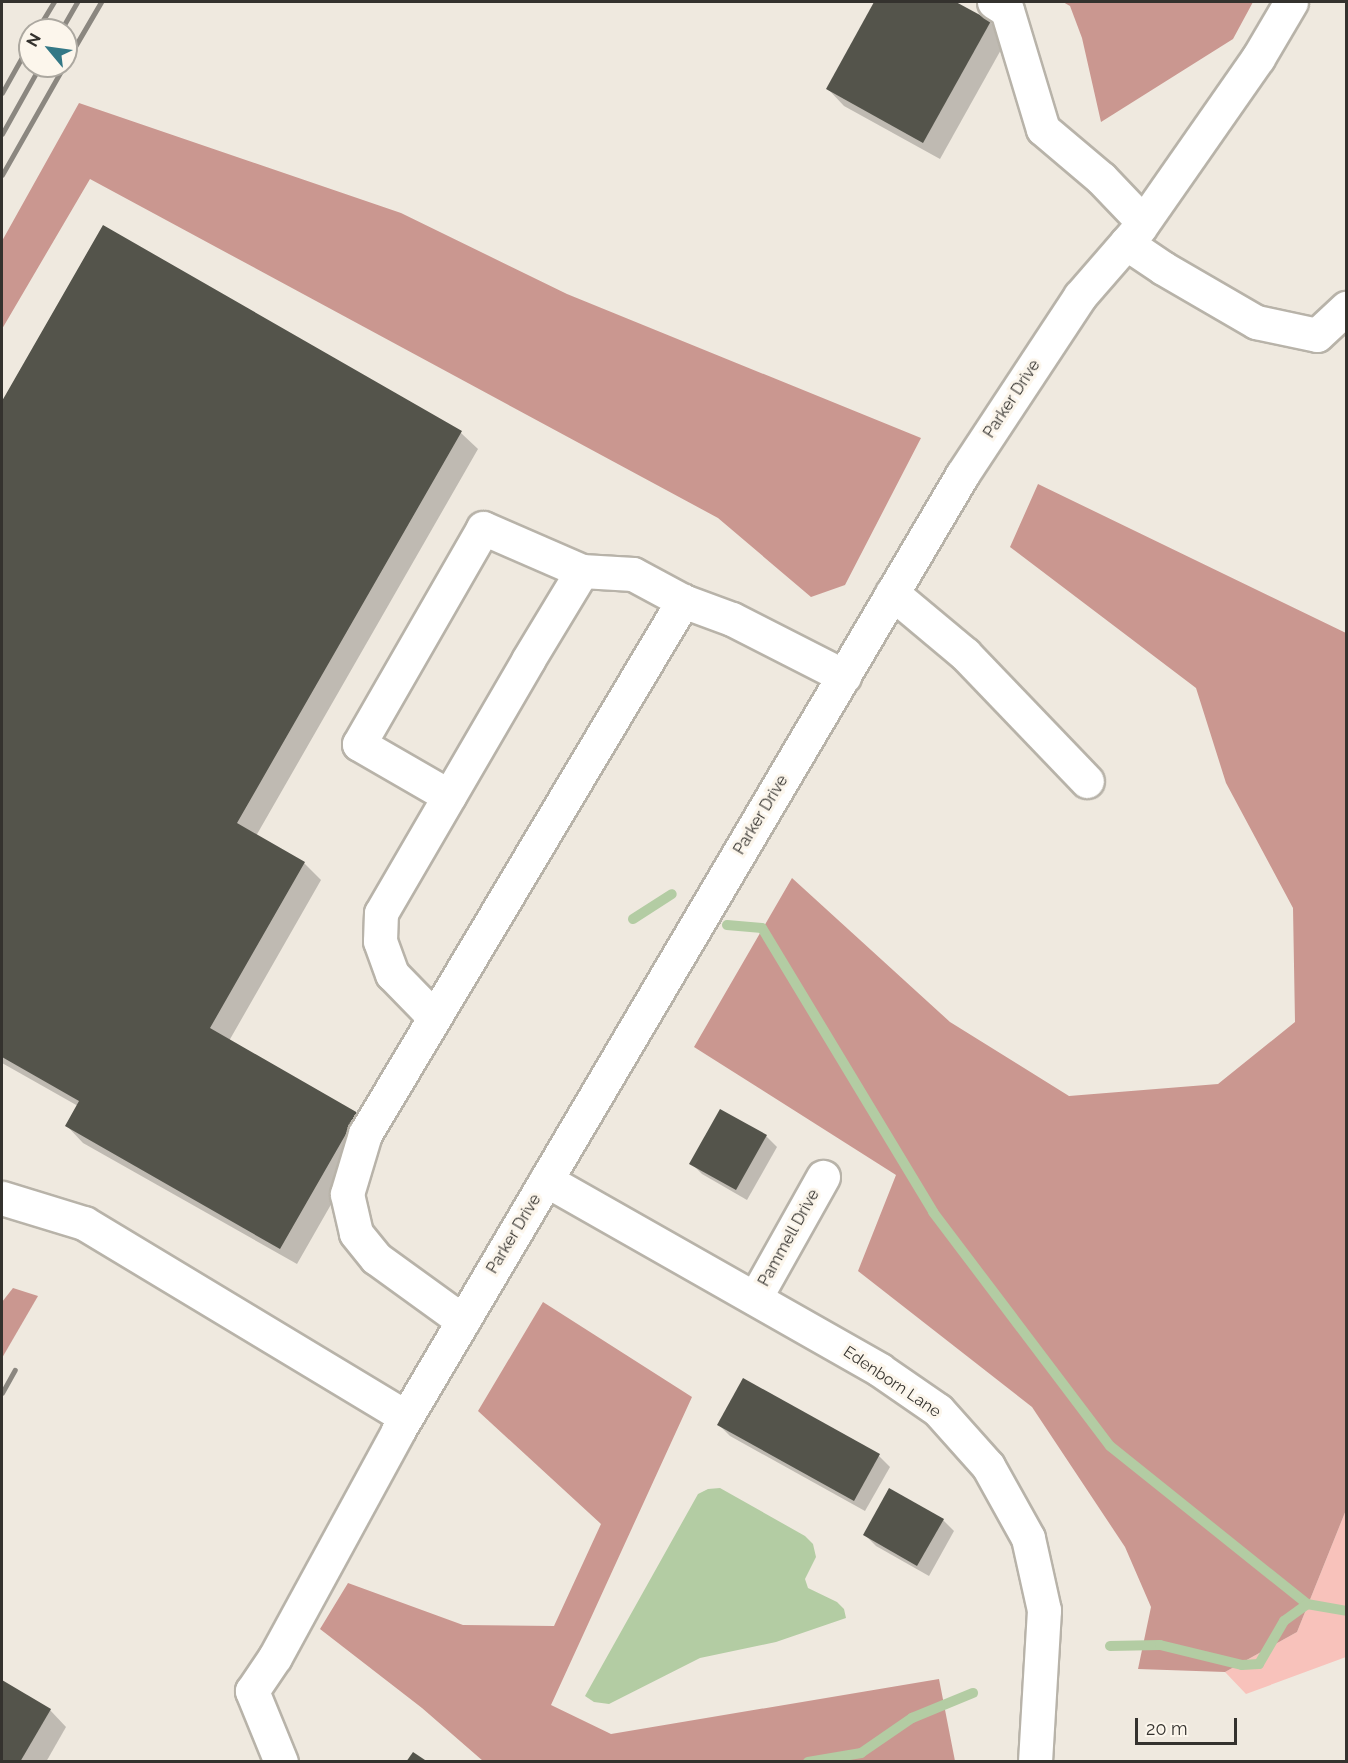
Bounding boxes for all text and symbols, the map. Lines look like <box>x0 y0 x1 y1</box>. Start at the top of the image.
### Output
north arrow <box>18 18 78 78</box>
text: N <box>22 30 45 50</box>
street label: Parker Drive <box>980 356 1044 442</box>
street label: Parker Drive <box>730 772 792 858</box>
street label: Pammell Drive <box>754 1186 824 1290</box>
street label: Parker Drive <box>483 1191 545 1277</box>
street label: Edenborn Lane <box>840 1342 944 1422</box>
scale bar <box>1138 1706 1240 1744</box>
text: 20 m <box>1146 1718 1188 1739</box>

